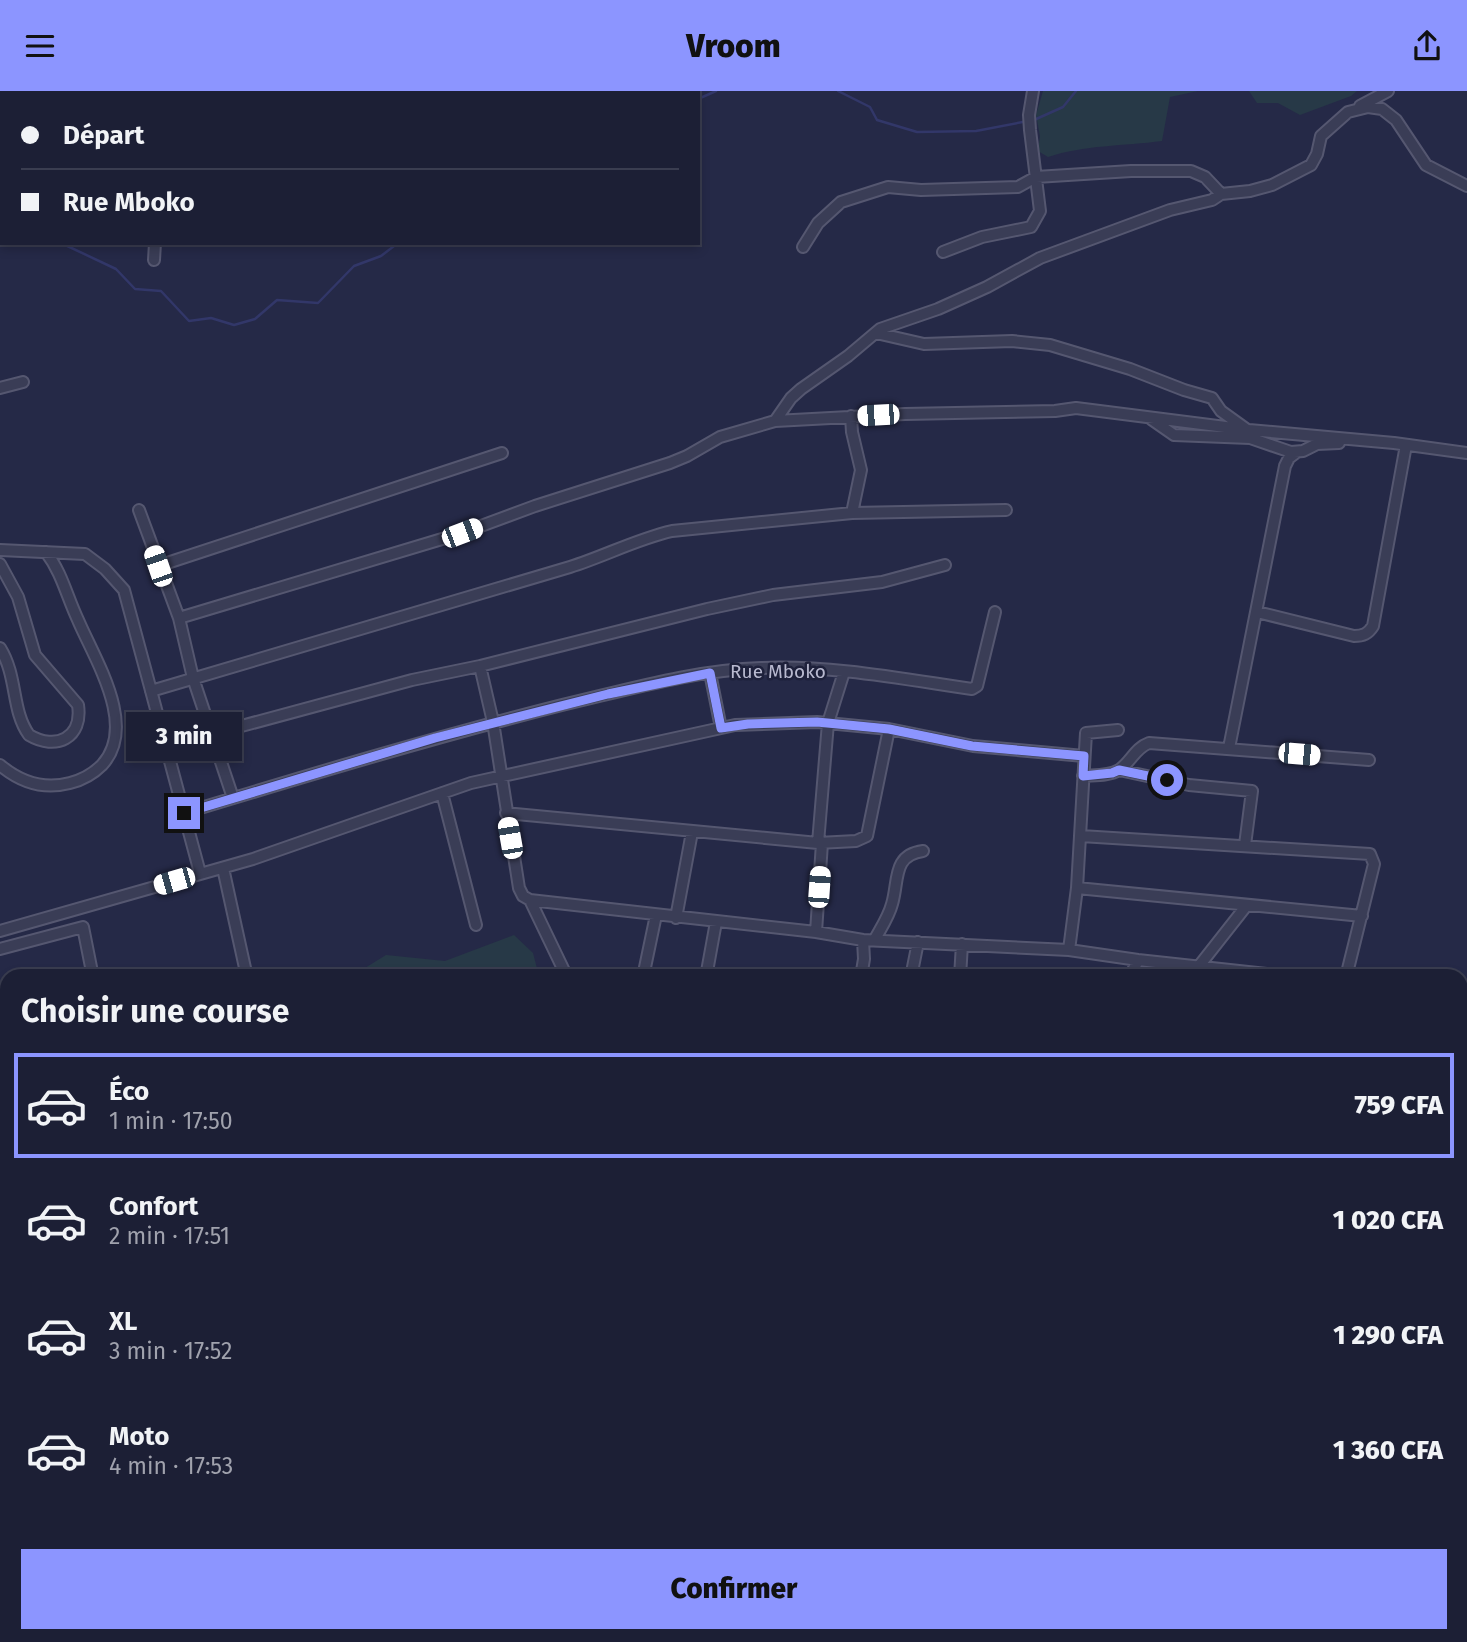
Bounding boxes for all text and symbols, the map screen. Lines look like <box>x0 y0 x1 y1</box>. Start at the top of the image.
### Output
icon: menu <box>21 27 59 65</box>
text: Vroom <box>686 27 781 65</box>
icon: share <box>1408 27 1446 65</box>
text: Départ <box>63 120 144 151</box>
text: Rue Mboko <box>63 187 195 218</box>
car <box>857 403 900 427</box>
car <box>439 516 486 550</box>
car <box>142 543 175 589</box>
street label: Rue Mboko <box>730 660 826 683</box>
callout: 3 min <box>126 711 242 761</box>
text: 3 min <box>156 722 212 750</box>
car <box>1278 742 1321 766</box>
route start <box>1151 764 1183 796</box>
route end <box>168 797 200 829</box>
car <box>497 815 524 861</box>
car <box>151 865 198 897</box>
car <box>808 865 831 909</box>
text: Choisir une course <box>21 992 289 1030</box>
icon: car <box>25 1074 88 1137</box>
text: Éco <box>109 1076 149 1107</box>
text: 759 CFA <box>1354 1090 1443 1121</box>
text: 1 min · 17:50 <box>109 1107 233 1135</box>
icon: car <box>25 1189 88 1252</box>
text: Confort <box>109 1191 198 1222</box>
text: 1 020 CFA <box>1333 1205 1443 1236</box>
text: 2 min · 17:51 <box>109 1222 230 1250</box>
icon: car <box>25 1304 88 1367</box>
text: XL <box>109 1306 137 1337</box>
text: 1 290 CFA <box>1333 1320 1443 1351</box>
text: 3 min · 17:52 <box>109 1337 232 1365</box>
icon: car <box>25 1419 88 1482</box>
text: Moto <box>109 1421 169 1452</box>
text: 1 360 CFA <box>1333 1435 1443 1466</box>
text: 4 min · 17:53 <box>109 1452 233 1480</box>
button: Confirmer <box>21 1549 1447 1629</box>

